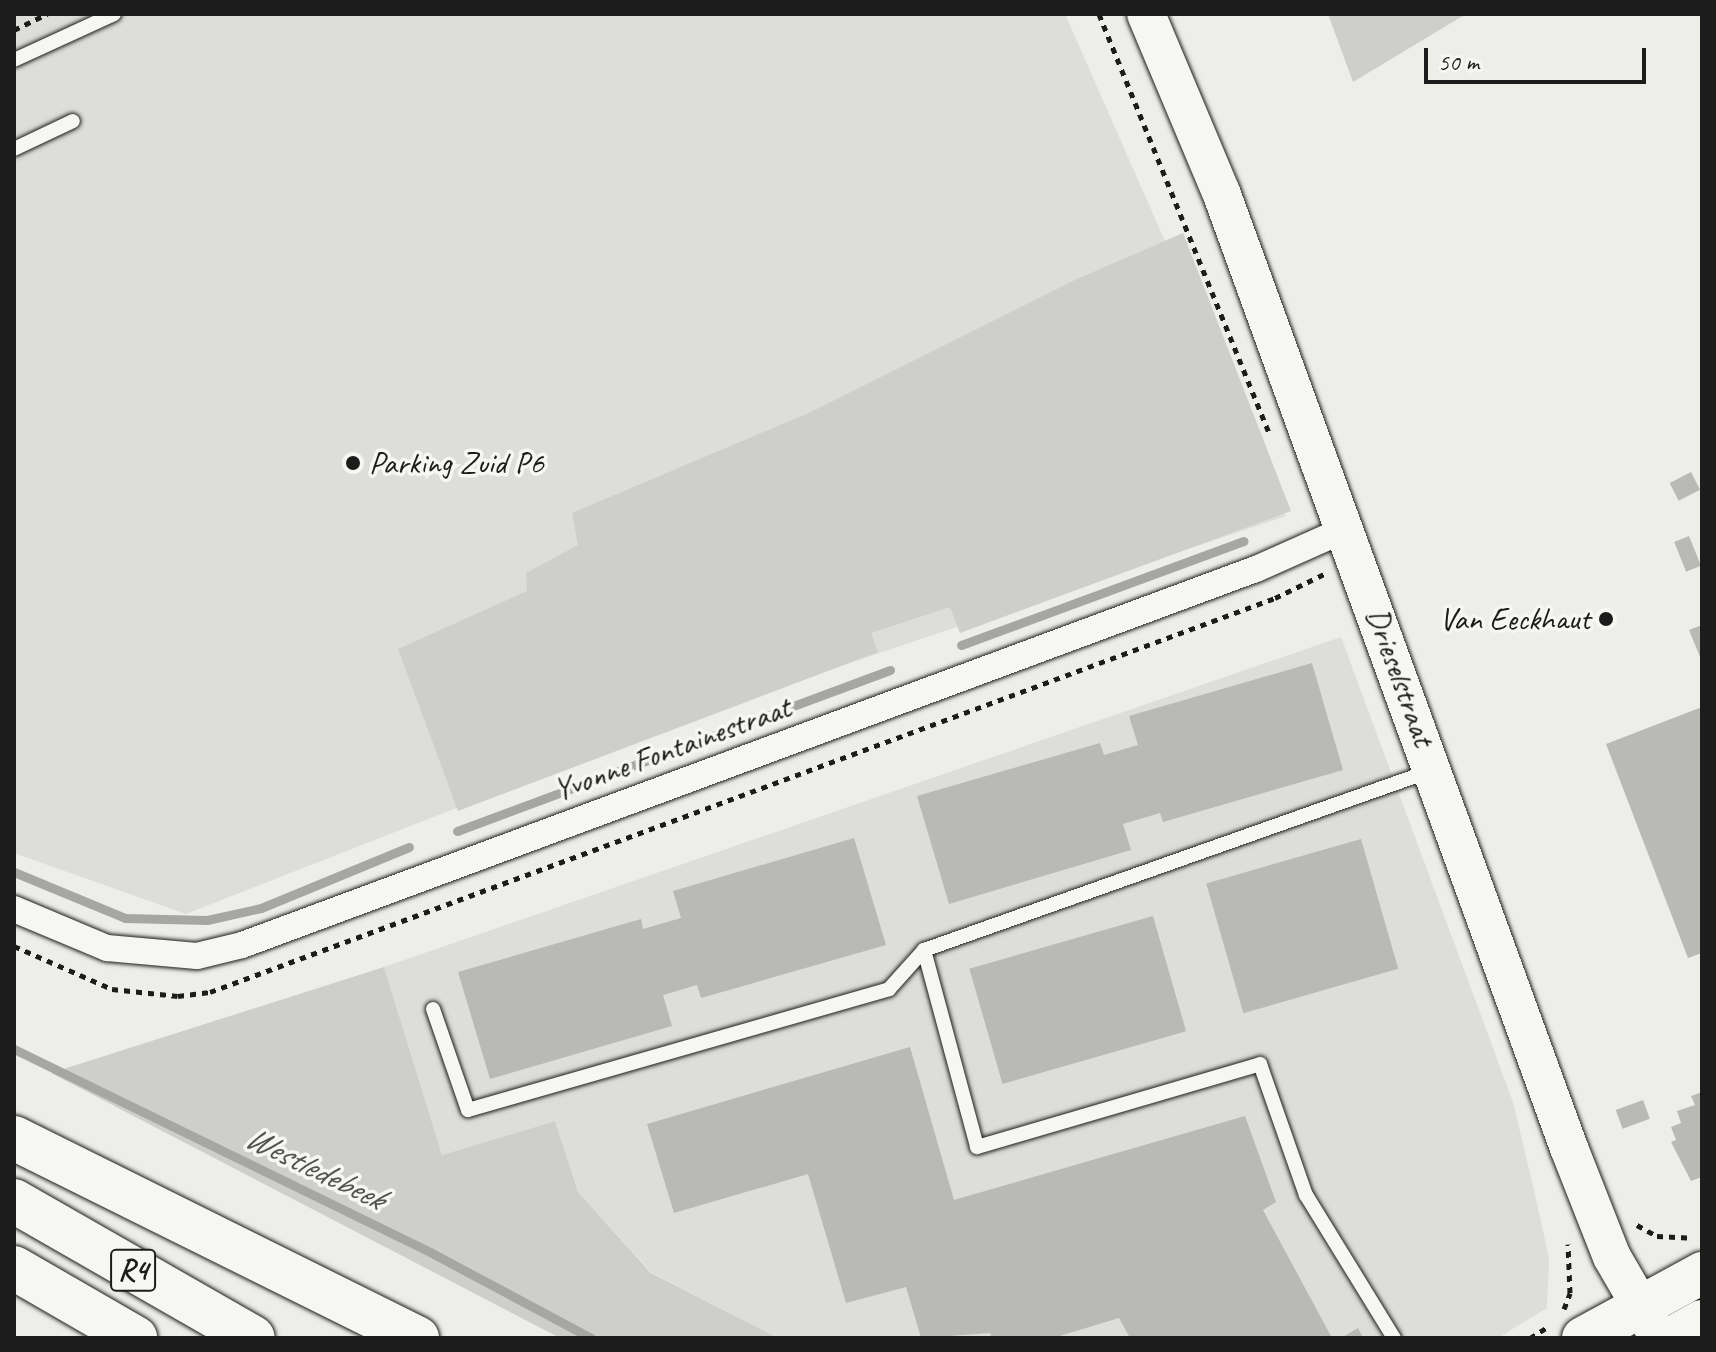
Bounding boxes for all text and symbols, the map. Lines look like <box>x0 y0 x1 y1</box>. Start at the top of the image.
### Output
scale bar <box>1428 32 1650 82</box>
text: 50 m <box>1438 47 1479 77</box>
place label: Parking Zuid P6 <box>369 444 542 482</box>
marker: Parking Zuid P6 <box>344 454 362 472</box>
place label: Van Eeckhaut <box>1440 600 1590 638</box>
street label: Drieselstraat <box>1357 603 1443 751</box>
marker: Van Eeckhaut <box>1597 610 1615 628</box>
street label: Yvonne Fontainestraat <box>549 689 795 809</box>
water label: Westledebeek <box>239 1116 391 1218</box>
road number: R4 <box>109 1244 157 1296</box>

